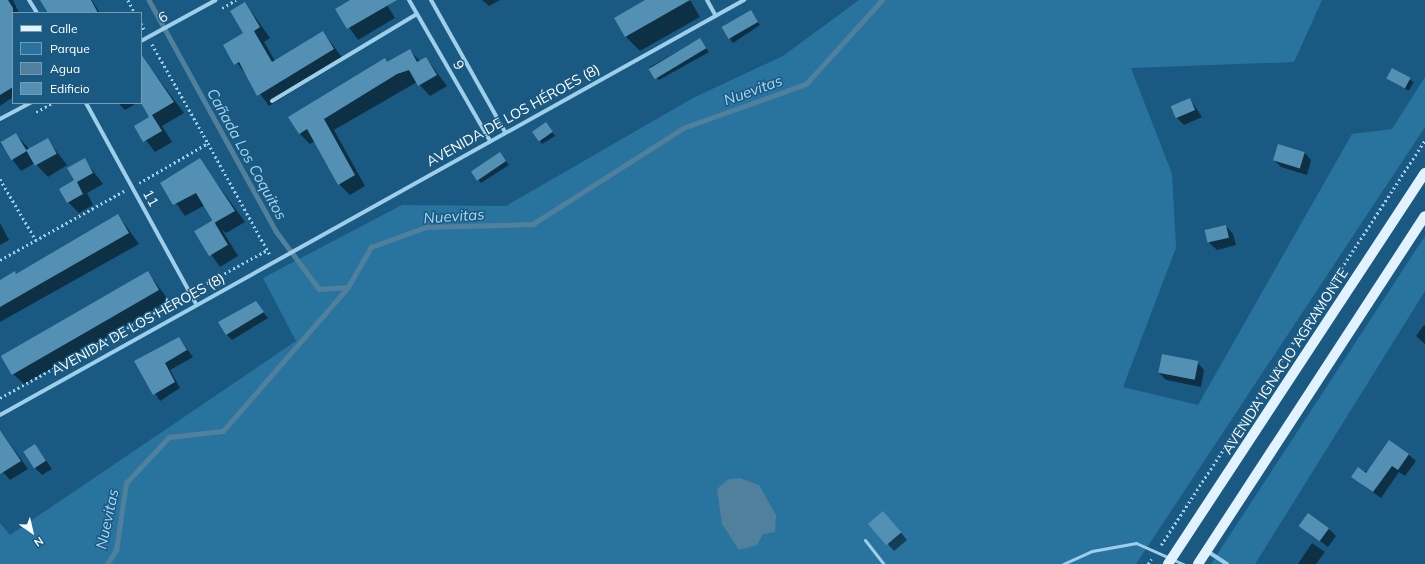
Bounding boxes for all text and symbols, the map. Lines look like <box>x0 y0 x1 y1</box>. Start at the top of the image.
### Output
street label: 6 <box>155 8 171 26</box>
legend <box>12 12 142 104</box>
text: Calle <box>50 21 77 36</box>
text: Parque <box>50 41 90 56</box>
street label: 9 <box>450 57 468 73</box>
street label: AVENIDA DE LOS HÉROES (8) <box>423 60 603 170</box>
text: Agua <box>50 61 80 76</box>
water label: Nuevitas <box>721 71 785 109</box>
text: Edificio <box>50 81 90 96</box>
water label: Cañada Los Coquitos <box>203 85 291 223</box>
street label: 11 <box>140 187 162 209</box>
water label: Nuevitas <box>423 205 485 227</box>
street label: AVENIDA IGNACIO AGRAMONTE <box>1219 265 1351 457</box>
street label: AVENIDA DE LOS HÉROES (8) <box>48 269 228 379</box>
water label: Nuevitas <box>92 487 122 551</box>
north arrow <box>12 512 52 552</box>
text: N <box>31 534 46 550</box>

